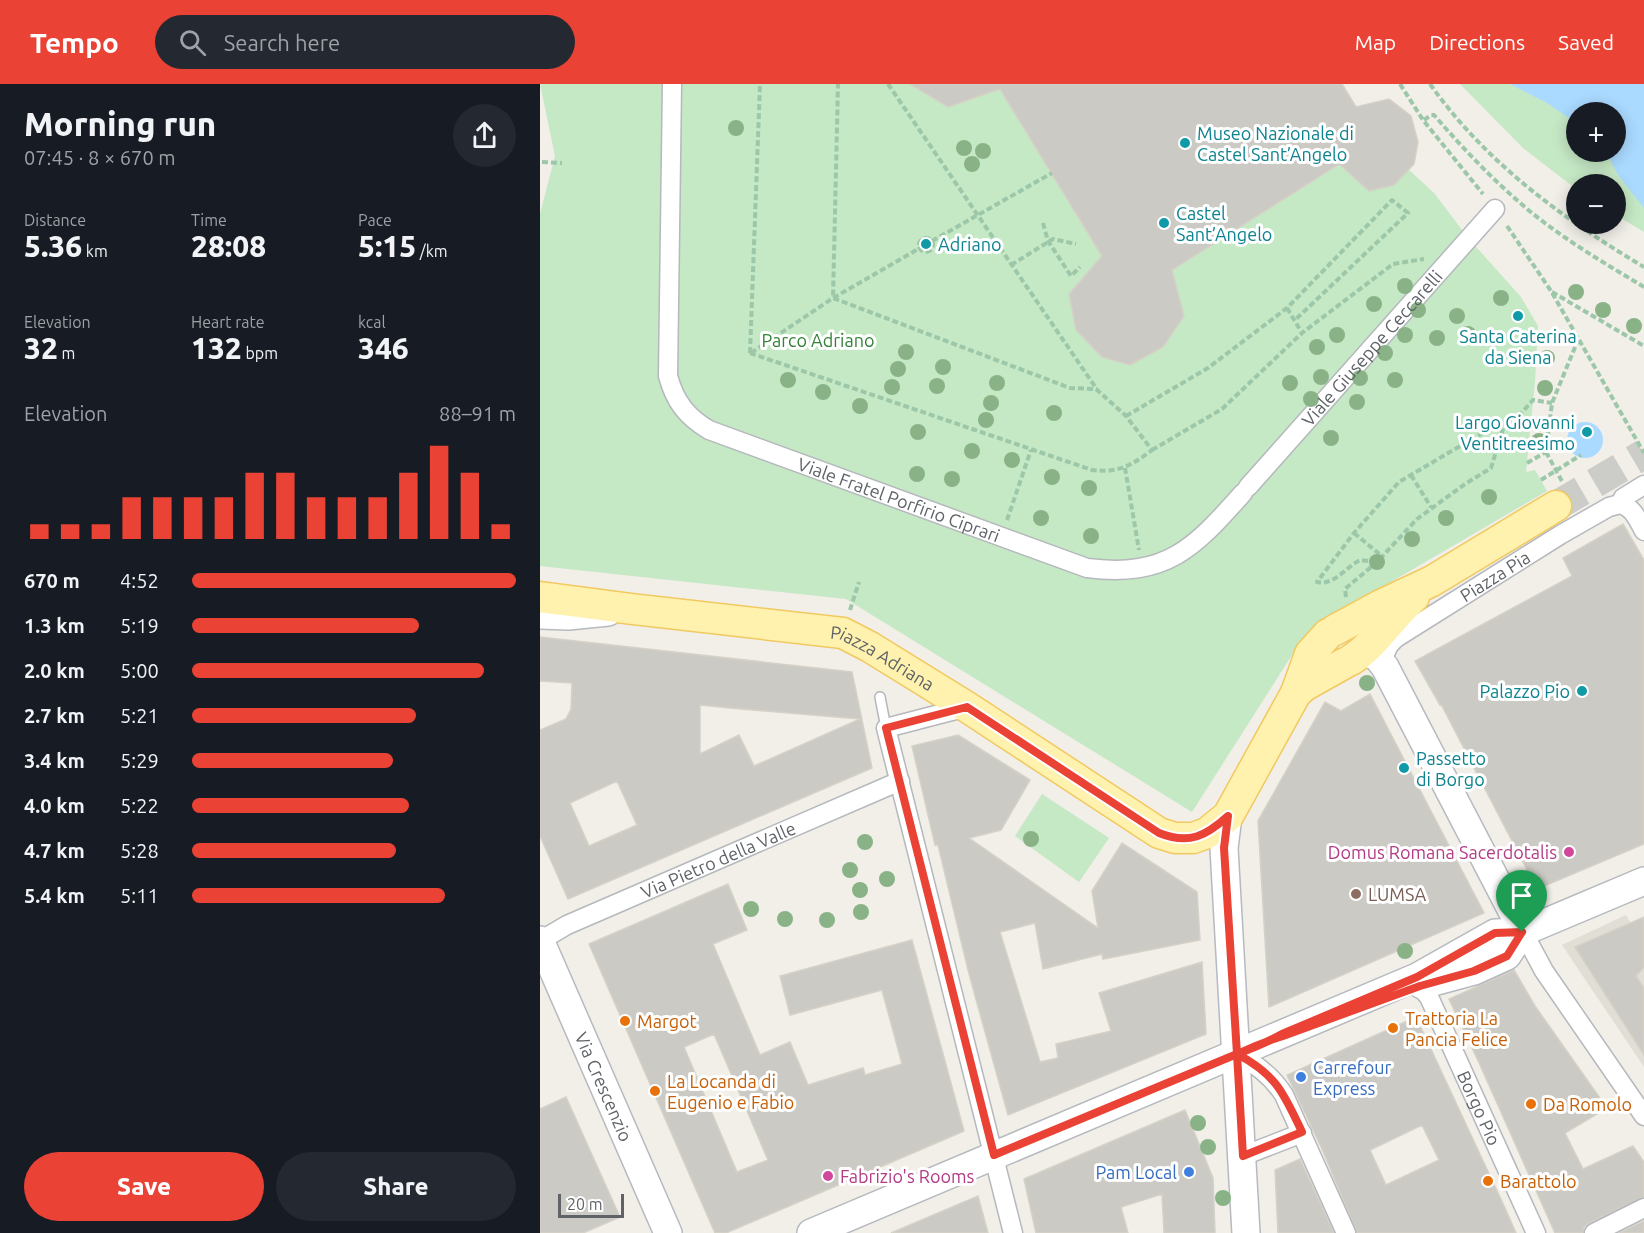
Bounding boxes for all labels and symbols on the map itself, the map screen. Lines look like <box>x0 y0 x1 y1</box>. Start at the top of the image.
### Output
place label: Museo Nazionale di Castel Sant’Angelo <box>1197 123 1354 164</box>
marker: Museo Nazionale di Castel Sant’Angelo <box>1178 136 1192 150</box>
place label: Castel Sant’Angelo <box>1176 203 1272 244</box>
marker: Castel Sant’Angelo <box>1157 216 1171 230</box>
place label: Adriano <box>938 234 1001 254</box>
marker: Adriano <box>919 237 933 251</box>
street label: Viale Giuseppe Ceccarelli <box>1297 266 1446 430</box>
marker: Santa Caterina da Siena <box>1511 309 1525 323</box>
place label: Santa Caterina da Siena <box>1459 326 1577 367</box>
park label: Parco Adriano <box>761 330 875 350</box>
place label: Largo Giovanni Ventitreesimo <box>1455 412 1575 453</box>
marker: Largo Giovanni Ventitreesimo <box>1580 425 1594 439</box>
street label: Viale Fratel Porfirio Ciprari <box>795 453 1003 545</box>
street label: Piazza Pia <box>1456 546 1534 605</box>
street label: Piazza Adriana <box>830 622 938 694</box>
place label: Palazzo Pio <box>1479 681 1570 701</box>
marker: Palazzo Pio <box>1575 684 1589 698</box>
place label: Passetto di Borgo <box>1416 748 1486 789</box>
marker: Passetto di Borgo <box>1397 761 1411 775</box>
street label: Via Pietro della Valle <box>638 817 798 902</box>
place label: Domus Romana Sacerdotalis <box>1328 842 1557 862</box>
marker: Domus Romana Sacerdotalis <box>1562 845 1576 859</box>
pin <box>1496 870 1547 932</box>
place label: LUMSA <box>1368 884 1426 904</box>
marker: LUMSA <box>1349 887 1363 901</box>
place label: Trattoria La Pancia Felice <box>1405 1008 1508 1049</box>
place label: Margot <box>637 1011 697 1031</box>
marker: Margot <box>618 1014 632 1028</box>
marker: Trattoria La Pancia Felice <box>1386 1021 1400 1035</box>
street label: Via Crescenzio <box>571 1029 637 1144</box>
place label: Carrefour Express <box>1313 1057 1392 1098</box>
street label: Borgo Pio <box>1454 1068 1505 1148</box>
marker: Carrefour Express <box>1294 1070 1308 1084</box>
place label: La Locanda di Eugenio e Fabio <box>667 1071 794 1112</box>
marker: La Locanda di Eugenio e Fabio <box>648 1084 662 1098</box>
place label: Da Romolo <box>1543 1094 1632 1114</box>
marker: Da Romolo <box>1524 1097 1538 1111</box>
place label: Pam Local <box>1096 1162 1177 1182</box>
marker: Pam Local <box>1182 1165 1196 1179</box>
place label: Fabrizio's Rooms <box>840 1166 975 1186</box>
marker: Fabrizio's Rooms <box>821 1169 835 1183</box>
place label: Barattolo <box>1500 1171 1577 1191</box>
marker: Barattolo <box>1481 1174 1495 1188</box>
scale bar <box>558 1191 624 1218</box>

